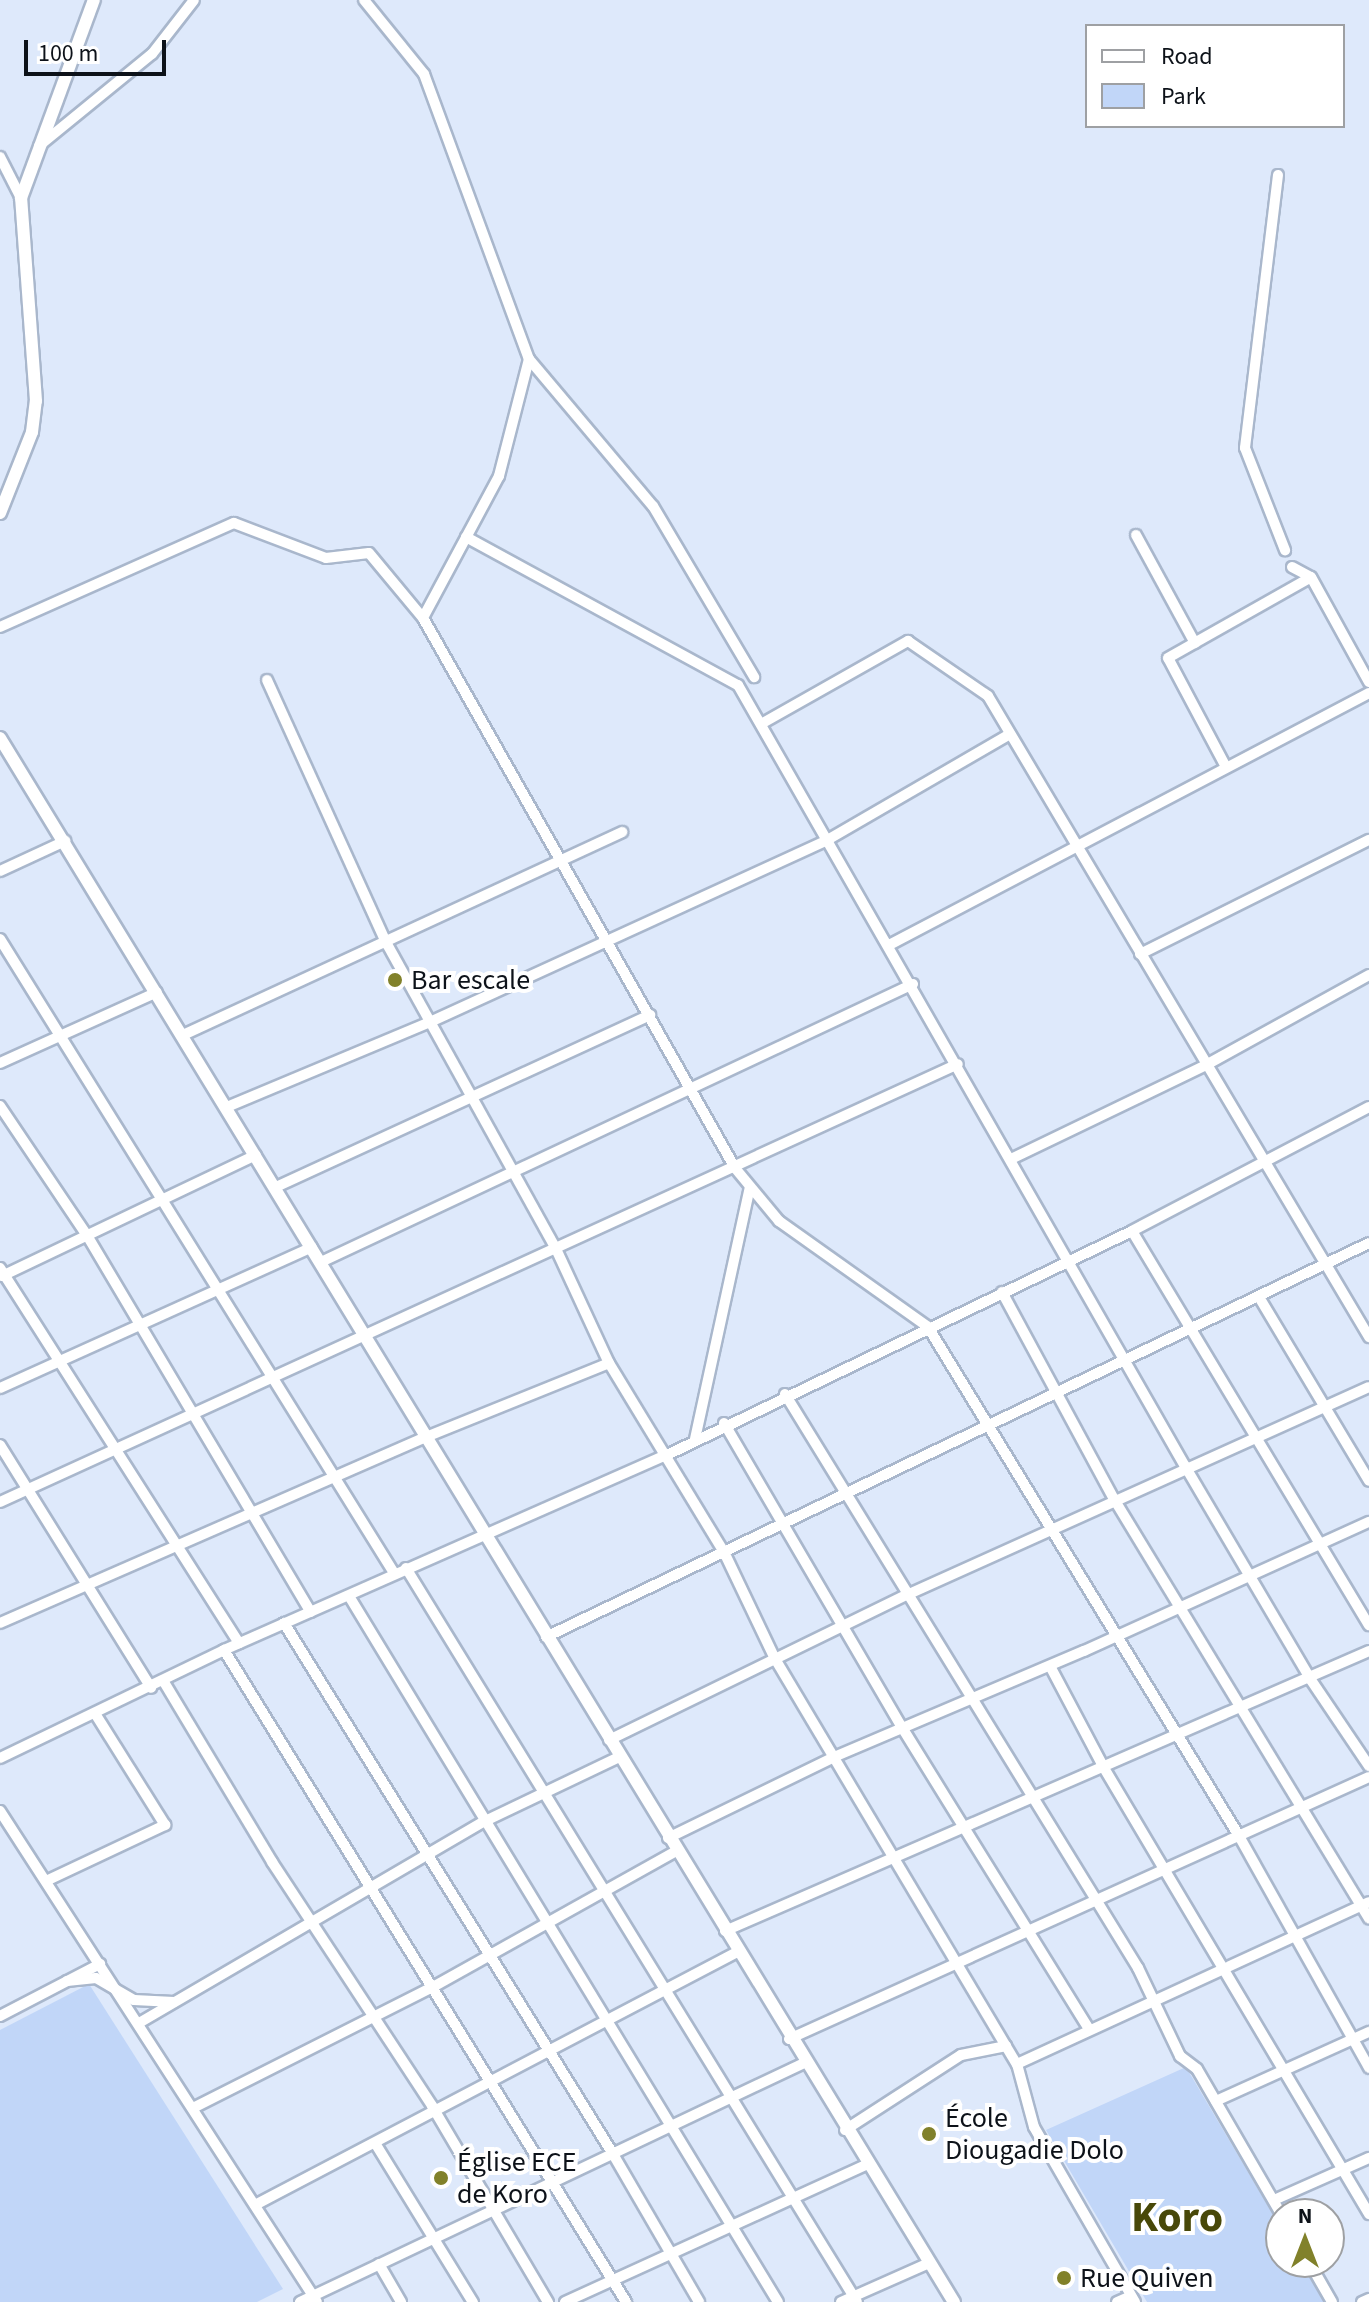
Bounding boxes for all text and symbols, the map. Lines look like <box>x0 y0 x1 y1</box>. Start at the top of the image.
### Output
scale bar <box>28 24 170 74</box>
legend <box>1085 24 1345 128</box>
text: 100 m <box>38 36 98 71</box>
text: Road <box>1161 39 1213 74</box>
text: Park <box>1161 79 1206 114</box>
place label: Bar escale <box>411 963 530 997</box>
marker: Bar escale <box>386 971 404 989</box>
place label: École Diougadie Dolo <box>945 2101 1124 2167</box>
marker: École Diougadie Dolo <box>920 2125 938 2143</box>
place label: Église ECE de Koro <box>457 2145 577 2211</box>
marker: Église ECE de Koro <box>432 2169 450 2187</box>
district label: Koro <box>1131 2192 1223 2244</box>
north arrow <box>1265 2198 1345 2278</box>
text: N <box>1298 2200 1312 2232</box>
place label: Rue Quiven <box>1080 2261 1214 2295</box>
marker: Rue Quiven <box>1055 2269 1073 2287</box>

